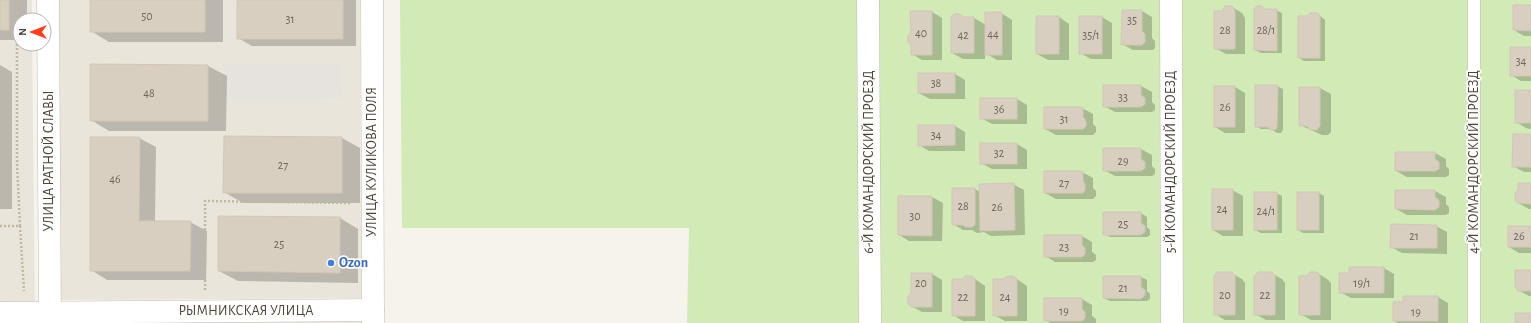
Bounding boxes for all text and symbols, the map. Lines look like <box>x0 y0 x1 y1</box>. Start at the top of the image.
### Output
house number: 50 <box>141 10 153 22</box>
north arrow <box>12 12 52 52</box>
house number: 31 <box>285 13 295 25</box>
house number: 35 <box>1127 14 1137 26</box>
house number: 28 <box>1219 24 1231 36</box>
house number: 28/1 <box>1257 24 1275 36</box>
house number: 40 <box>915 27 927 39</box>
text: N <box>17 28 28 36</box>
house number: 44 <box>987 28 999 40</box>
house number: 42 <box>957 29 969 41</box>
house number: 35/1 <box>1082 29 1100 41</box>
house number: 34 <box>1516 55 1527 67</box>
street label: 6-Й КОМАНДОРСКИЙ ПРОЕЗД <box>861 70 876 254</box>
street label: 4-Й КОМАНДОРСКИЙ ПРОЕЗД <box>1466 70 1481 254</box>
street label: 5-Й КОМАНДОРСКИЙ ПРОЕЗД <box>1163 71 1178 253</box>
house number: 38 <box>931 77 942 89</box>
house number: 48 <box>143 87 155 99</box>
street label: УЛИЦА КУЛИКОВА ПОЛЯ <box>365 87 379 237</box>
street label: УЛИЦА РАТНОЙ СЛАВЫ <box>41 91 56 231</box>
house number: 33 <box>1118 91 1128 103</box>
house number: 26 <box>1219 101 1231 113</box>
house number: 36 <box>994 103 1005 115</box>
house number: 31 <box>1059 113 1069 125</box>
house number: 34 <box>931 129 942 141</box>
house number: 32 <box>994 147 1005 159</box>
house number: 29 <box>1117 155 1129 167</box>
house number: 27 <box>278 159 288 171</box>
house number: 46 <box>109 173 121 185</box>
house number: 27 <box>1059 177 1069 189</box>
house number: 28 <box>957 200 969 212</box>
house number: 26 <box>991 201 1003 213</box>
house number: 24 <box>1216 203 1228 215</box>
house number: 24/1 <box>1257 205 1275 217</box>
house number: 30 <box>909 210 921 222</box>
house number: 25 <box>1118 218 1128 230</box>
house number: 21 <box>1409 230 1419 242</box>
house number: 26 <box>1513 230 1525 242</box>
house number: 25 <box>274 238 284 250</box>
house number: 23 <box>1059 241 1069 253</box>
place label: Ozon <box>339 256 368 270</box>
marker: Ozon <box>326 258 336 268</box>
house number: 20 <box>915 277 927 289</box>
house number: 19/1 <box>1353 277 1371 289</box>
house number: 21 <box>1118 282 1128 294</box>
house number: 20 <box>1219 289 1231 301</box>
house number: 22 <box>1260 289 1271 301</box>
house number: 22 <box>958 291 969 303</box>
house number: 24 <box>999 291 1011 303</box>
street label: РЫМНИКСКАЯ УЛИЦА <box>178 304 314 318</box>
house number: 19 <box>1059 305 1069 317</box>
house number: 19 <box>1411 306 1421 318</box>

